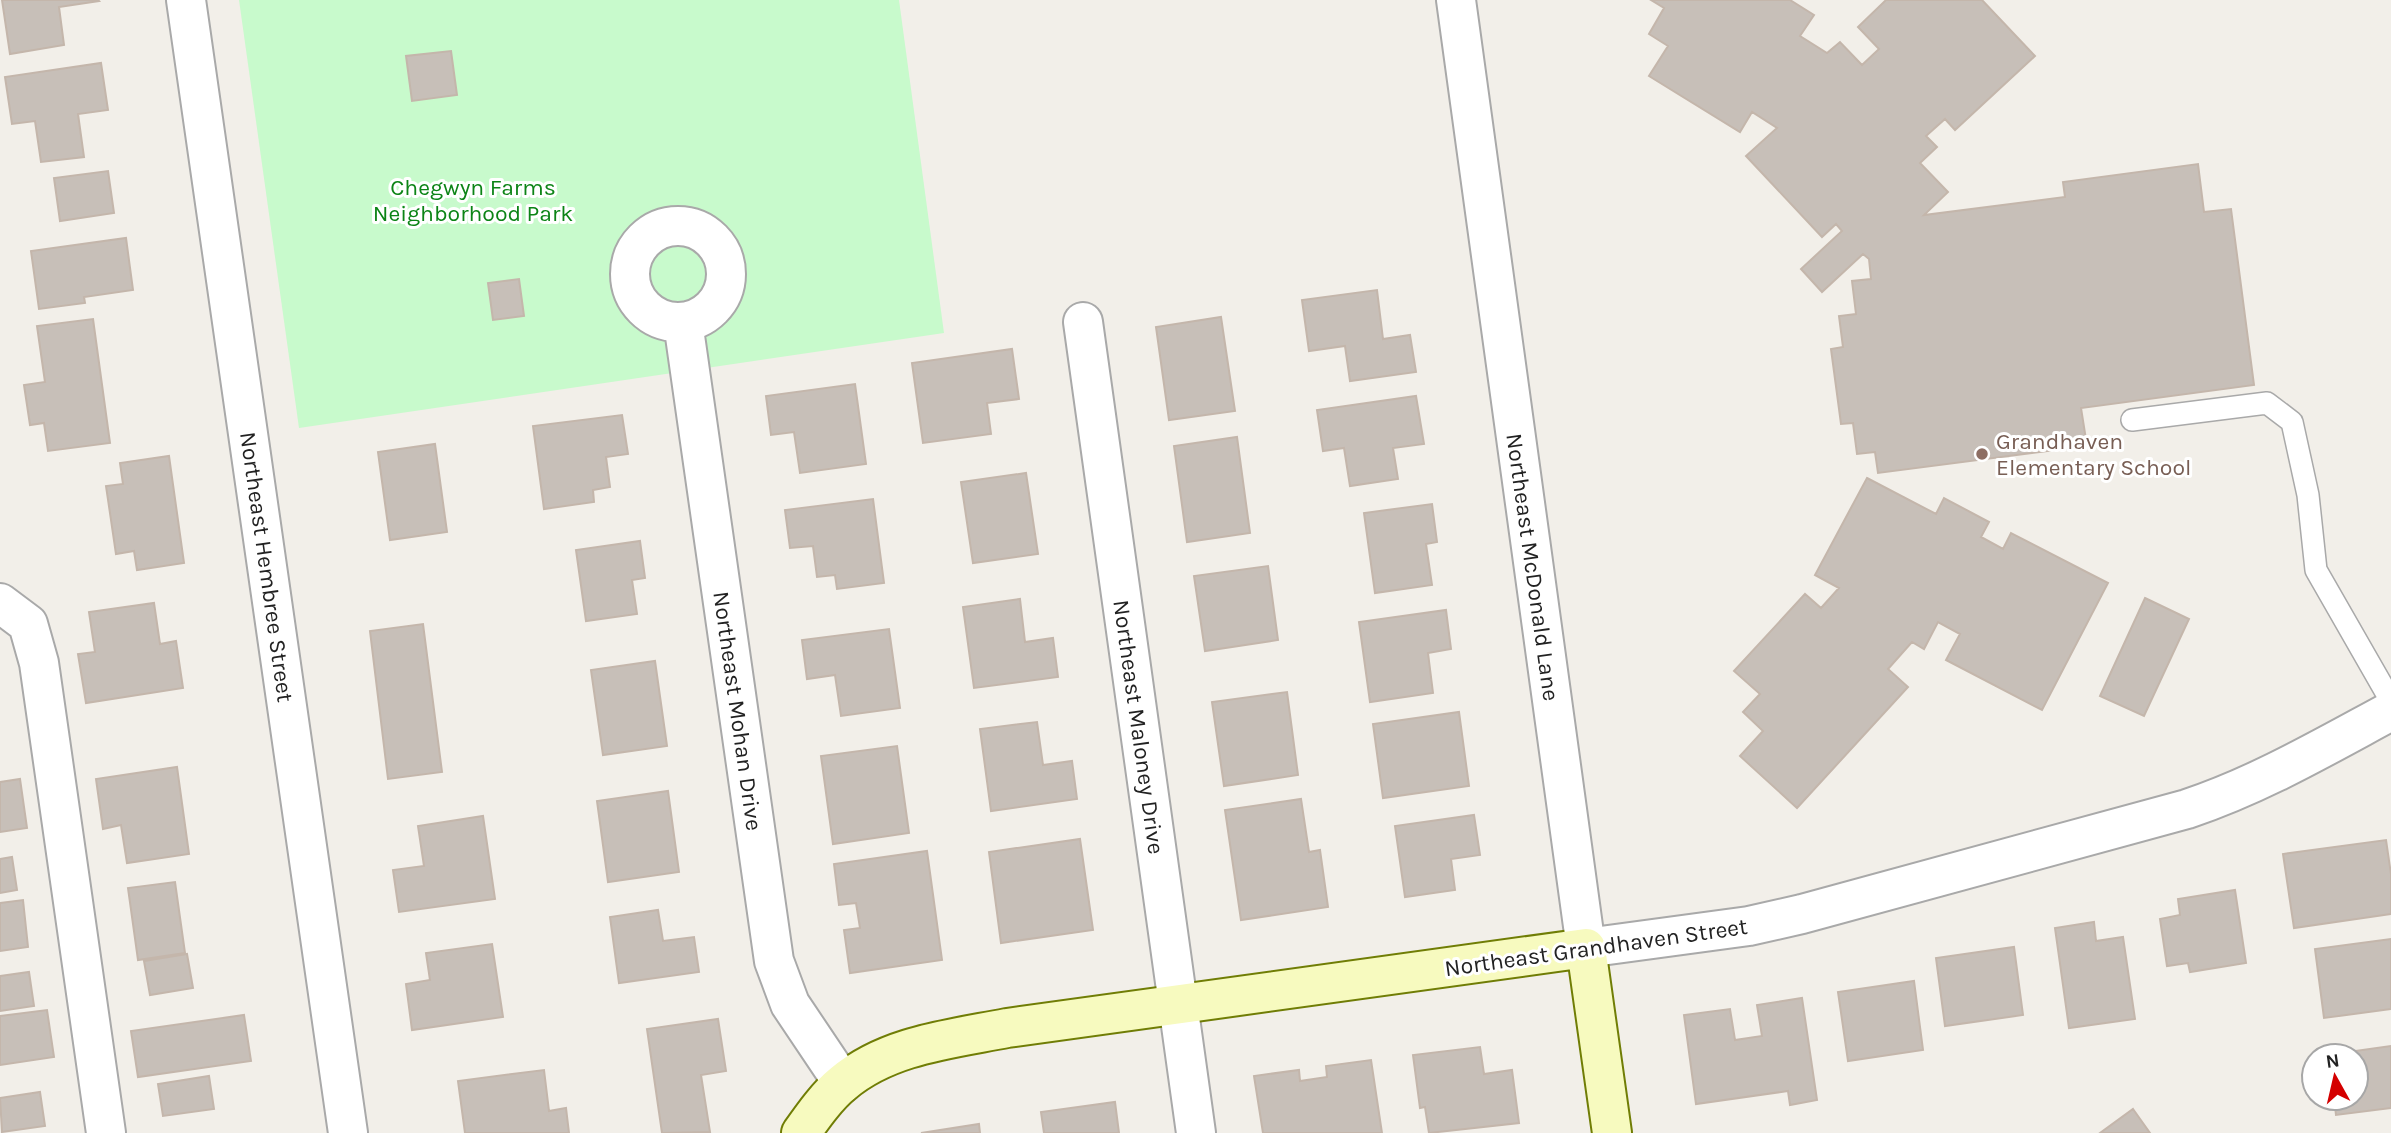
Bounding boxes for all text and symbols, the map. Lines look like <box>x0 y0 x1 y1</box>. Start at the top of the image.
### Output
park label: Chegwyn Farms Neighborhood Park <box>373 174 573 227</box>
place label: Grandhaven Elementary School <box>1996 428 2191 481</box>
street label: Northeast Hembree Street <box>234 430 299 704</box>
street label: Northeast McDonald Lane <box>1500 431 1565 703</box>
marker: Grandhaven Elementary School <box>1974 446 1990 462</box>
street label: Northeast Mohan Drive <box>707 590 768 833</box>
street label: Northeast Maloney Drive <box>1107 598 1170 856</box>
street label: Northeast Grandhaven Street <box>1443 913 1750 982</box>
north arrow <box>2300 1042 2370 1112</box>
text: N <box>2324 1049 2341 1073</box>

